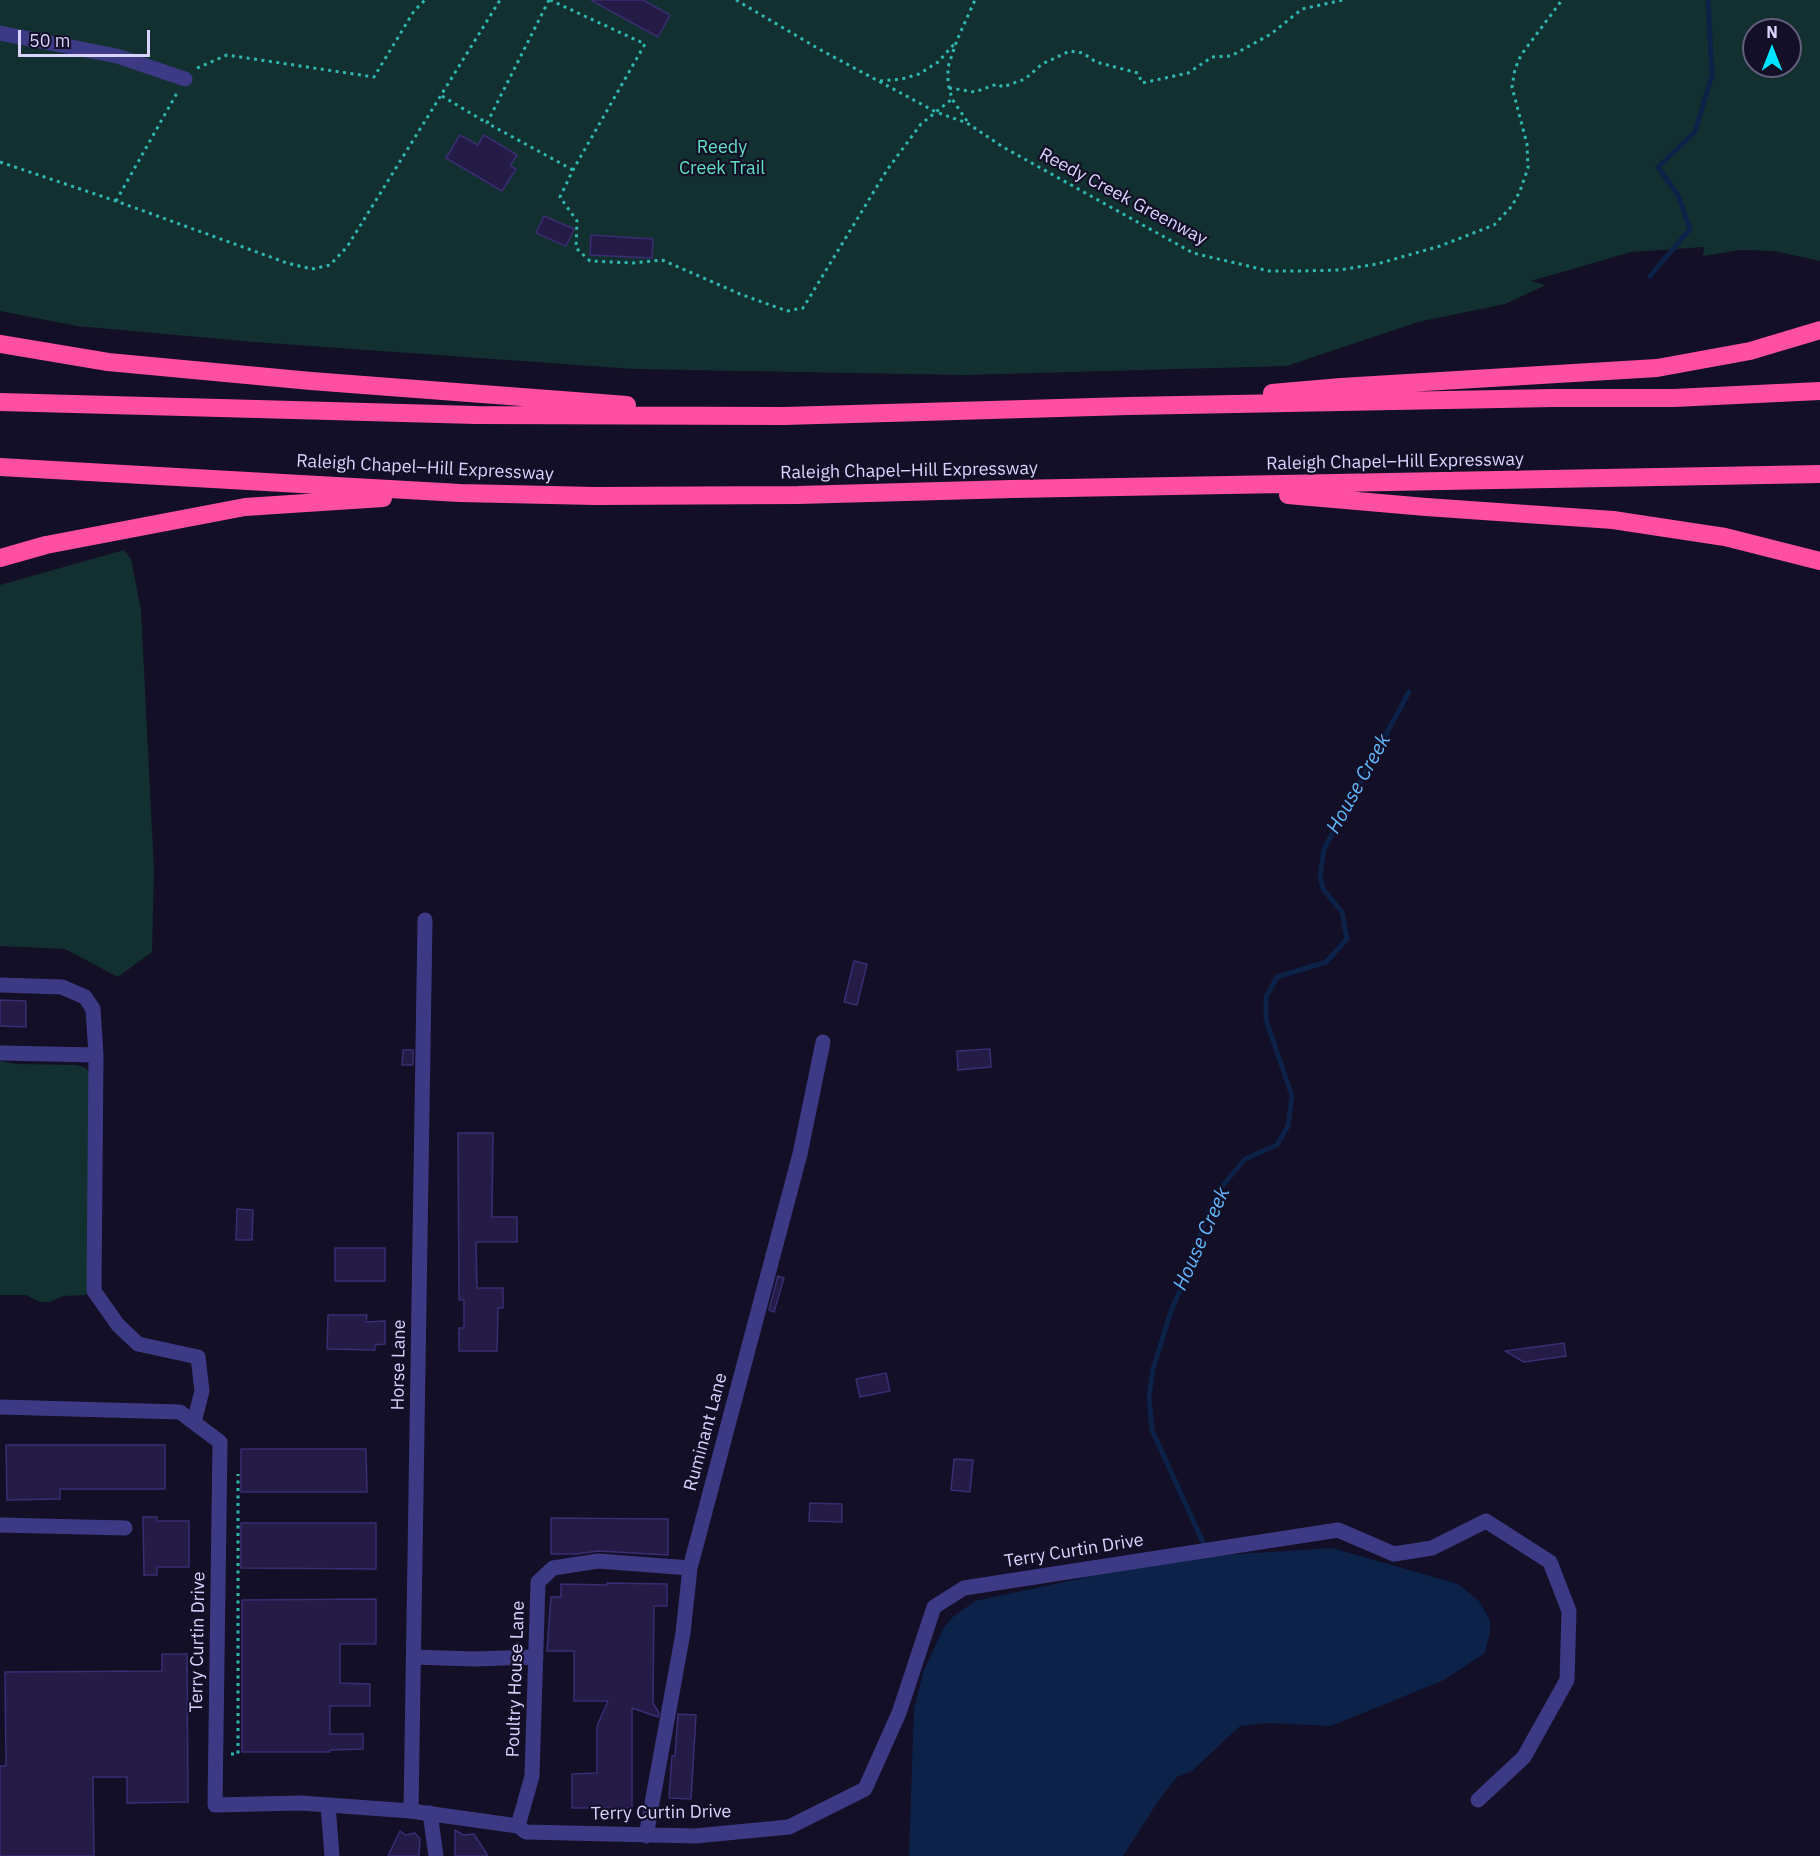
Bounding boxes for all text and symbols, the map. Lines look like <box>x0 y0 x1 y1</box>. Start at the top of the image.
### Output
scale bar <box>21 18 153 56</box>
north arrow <box>1742 18 1802 78</box>
text: N <box>1766 22 1778 42</box>
text: 50 m <box>29 29 71 52</box>
park label: Reedy Creek Trail <box>679 137 765 180</box>
street label: Reedy Creek Greenway <box>1035 144 1211 250</box>
street label: Raleigh Chapel–Hill Expressway <box>1266 449 1524 475</box>
street label: Raleigh Chapel–Hill Expressway <box>296 450 554 486</box>
street label: Raleigh Chapel–Hill Expressway <box>780 458 1038 484</box>
water label: House Creek <box>1322 730 1396 838</box>
water label: House Creek <box>1169 1184 1235 1294</box>
street label: Horse Lane <box>387 1319 411 1411</box>
street label: Ruminant Lane <box>680 1371 732 1493</box>
street label: Terry Curtin Drive <box>1003 1529 1145 1573</box>
street label: Terry Curtin Drive <box>186 1571 210 1713</box>
street label: Poultry House Lane <box>502 1600 530 1758</box>
street label: Terry Curtin Drive <box>590 1801 732 1825</box>

